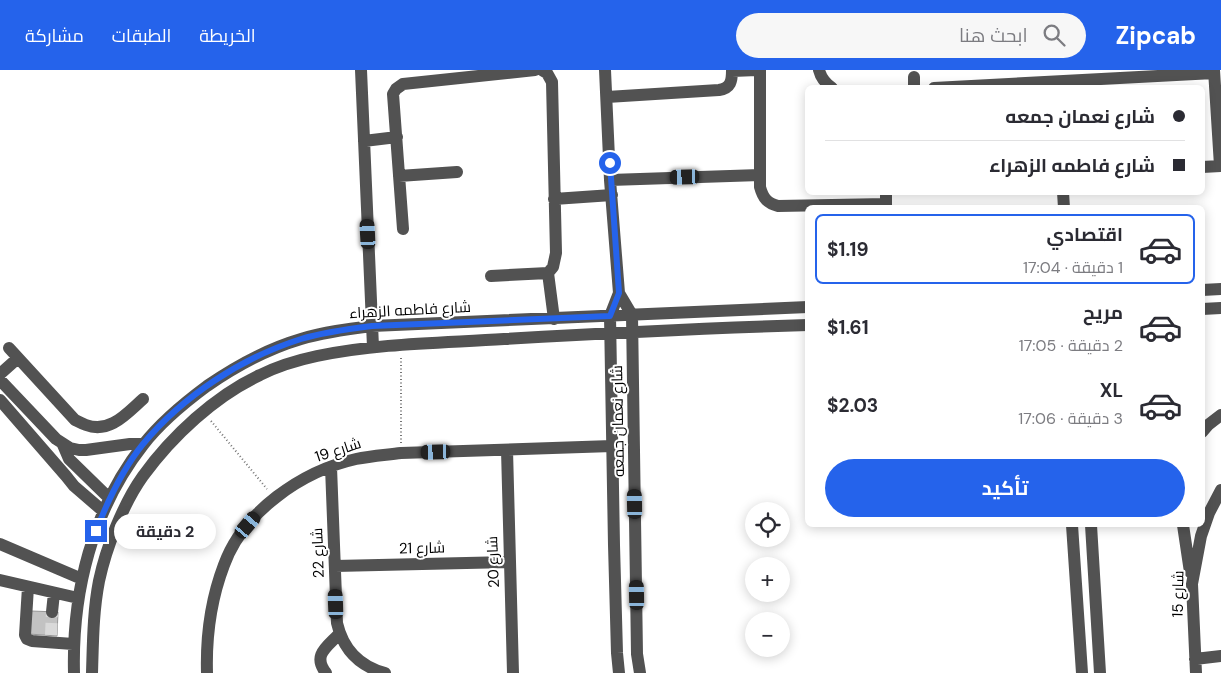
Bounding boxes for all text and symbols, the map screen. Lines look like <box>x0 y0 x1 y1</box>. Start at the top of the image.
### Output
search box <box>736 13 1086 58</box>
text: Zipcab <box>1116 20 1196 51</box>
icon: search <box>1040 21 1068 49</box>
text: ابحث هنا <box>959 23 1028 48</box>
text: مشاركة <box>25 24 84 48</box>
text: الطبقات <box>112 24 171 48</box>
text: الخريطة <box>199 24 256 48</box>
text: شارع نعمان جمعه <box>1005 104 1155 129</box>
route start <box>599 152 621 174</box>
text: شارع فاطمه الزهراء <box>989 153 1155 178</box>
car <box>669 169 700 185</box>
car <box>359 219 376 249</box>
text: اقتصادي <box>1047 222 1123 247</box>
icon: car <box>1138 227 1183 272</box>
text: $1.19 <box>827 237 869 262</box>
text: 1 دقيقة · 17:04 <box>1023 257 1123 278</box>
street label: شارع فاطمه الزهراء <box>349 297 471 324</box>
text: مريح <box>1083 300 1123 325</box>
icon: car <box>1138 305 1183 350</box>
text: $1.61 <box>827 315 869 340</box>
text: 2 دقيقة · 17:05 <box>1019 335 1123 356</box>
street label: شارع نعمان جمعه <box>607 365 630 477</box>
text: XL <box>1100 378 1123 403</box>
icon: car <box>1138 383 1183 428</box>
text: $2.03 <box>827 393 878 418</box>
text: 3 دقيقة · 17:06 <box>1018 408 1123 429</box>
street label: شارع 19 <box>312 433 364 468</box>
car <box>420 444 451 460</box>
button: تأكيد <box>825 459 1185 517</box>
car <box>627 489 642 519</box>
map controls <box>745 502 790 657</box>
button: locate <box>745 502 790 547</box>
car <box>232 509 263 541</box>
callout: 2 دقيقة <box>114 514 216 548</box>
route end <box>85 520 107 542</box>
text: 2 دقيقة <box>136 521 194 542</box>
street label: شارع 22 <box>307 527 330 578</box>
street label: شارع 20 <box>482 536 505 588</box>
street label: شارع 21 <box>399 538 445 559</box>
button: + <box>745 557 790 602</box>
street label: شارع 15 <box>1168 570 1189 618</box>
car <box>629 580 644 610</box>
car <box>327 589 344 619</box>
button: − <box>745 612 790 657</box>

